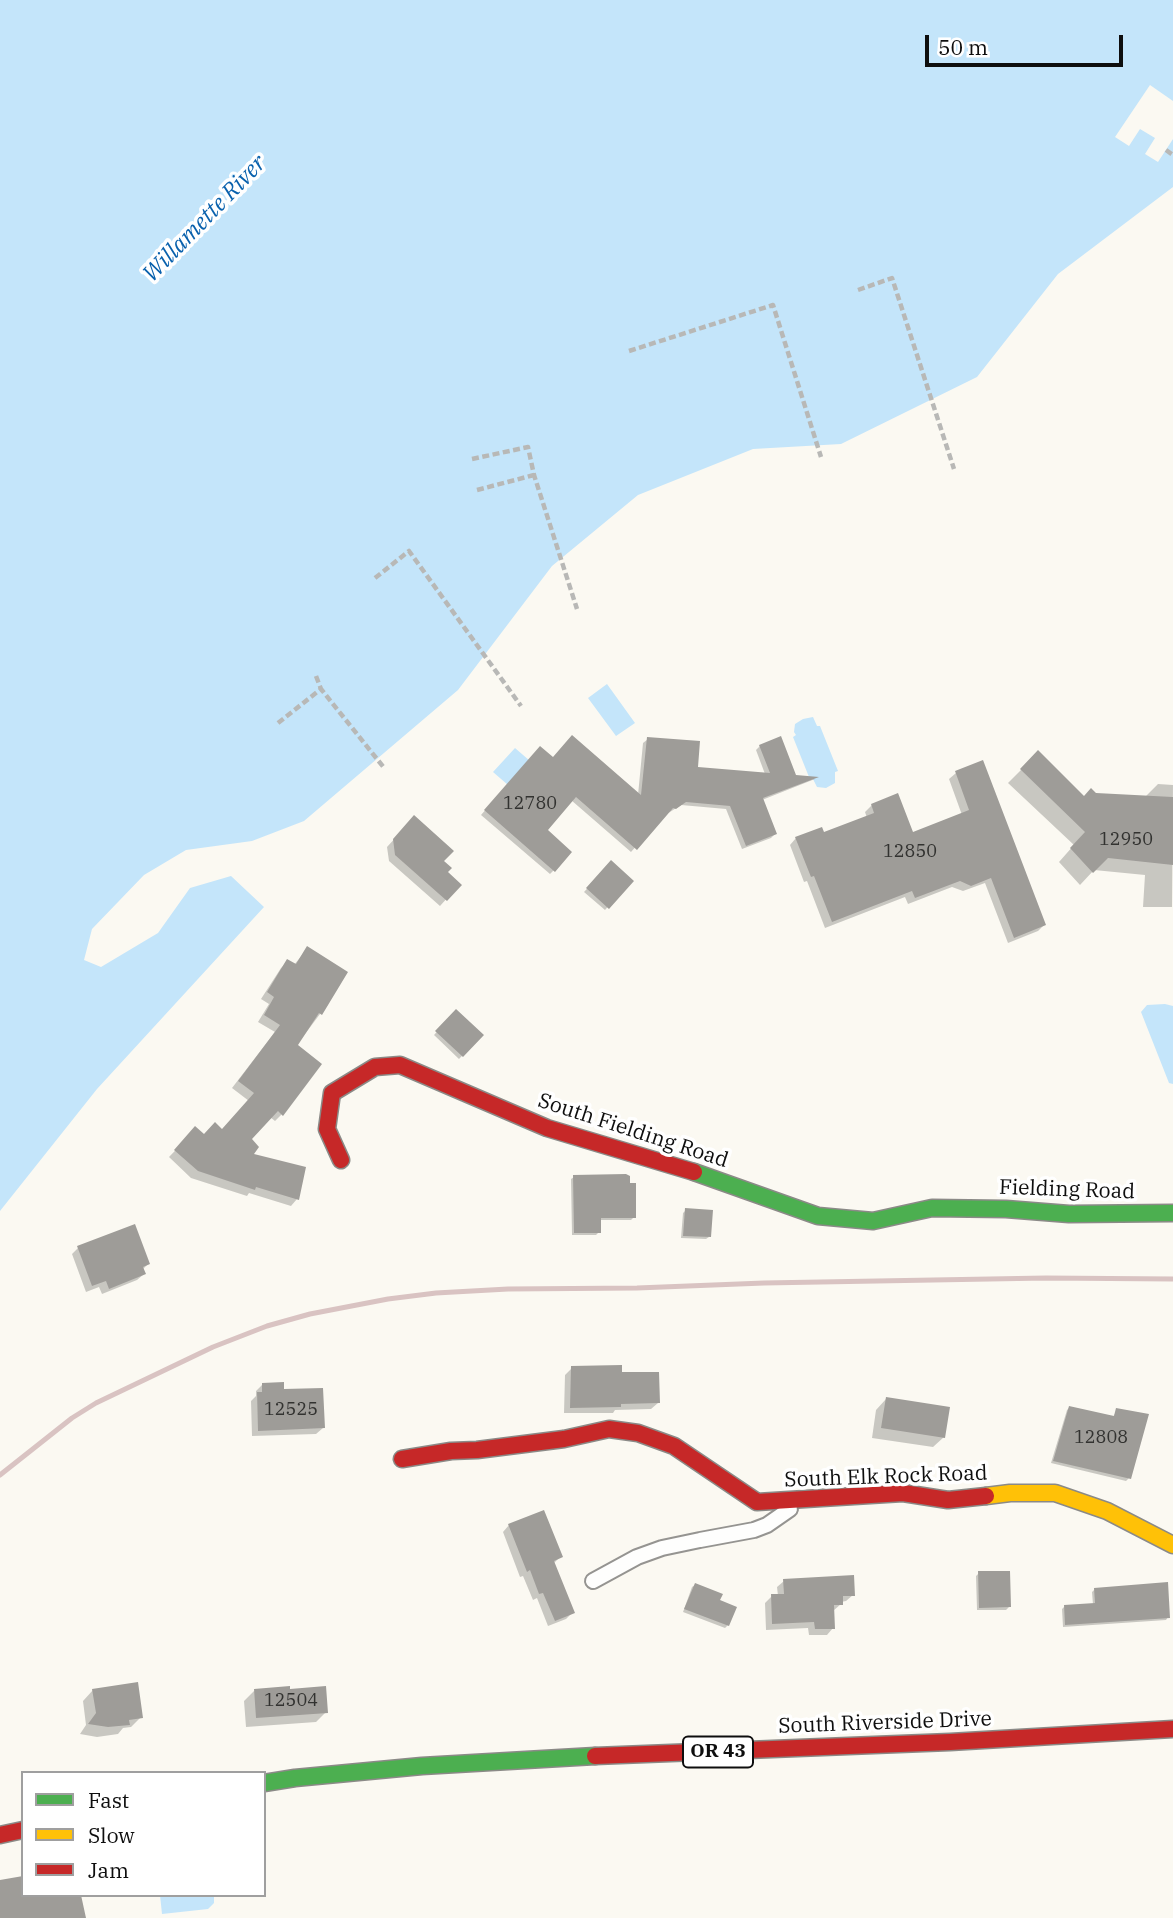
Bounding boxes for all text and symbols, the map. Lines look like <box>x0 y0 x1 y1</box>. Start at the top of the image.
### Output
scale bar <box>928 21 1126 65</box>
text: 50 m <box>938 33 988 61</box>
water label: Willamette River <box>138 150 272 288</box>
house number: 12780 <box>503 793 557 815</box>
house number: 12950 <box>1099 829 1153 851</box>
house number: 12850 <box>883 841 937 863</box>
street label: South Fielding Road <box>535 1088 731 1174</box>
street label: Fielding Road <box>999 1175 1135 1205</box>
house number: 12525 <box>264 1399 318 1421</box>
house number: 12808 <box>1074 1427 1128 1449</box>
street label: South Elk Rock Road <box>784 1461 988 1493</box>
house number: 12504 <box>264 1690 318 1712</box>
street label: South Riverside Drive <box>778 1707 992 1739</box>
road number: OR 43 <box>683 1736 753 1768</box>
legend <box>21 1771 266 1897</box>
text: Fast <box>88 1786 129 1814</box>
text: Slow <box>88 1821 135 1849</box>
text: Jam <box>88 1856 129 1884</box>

